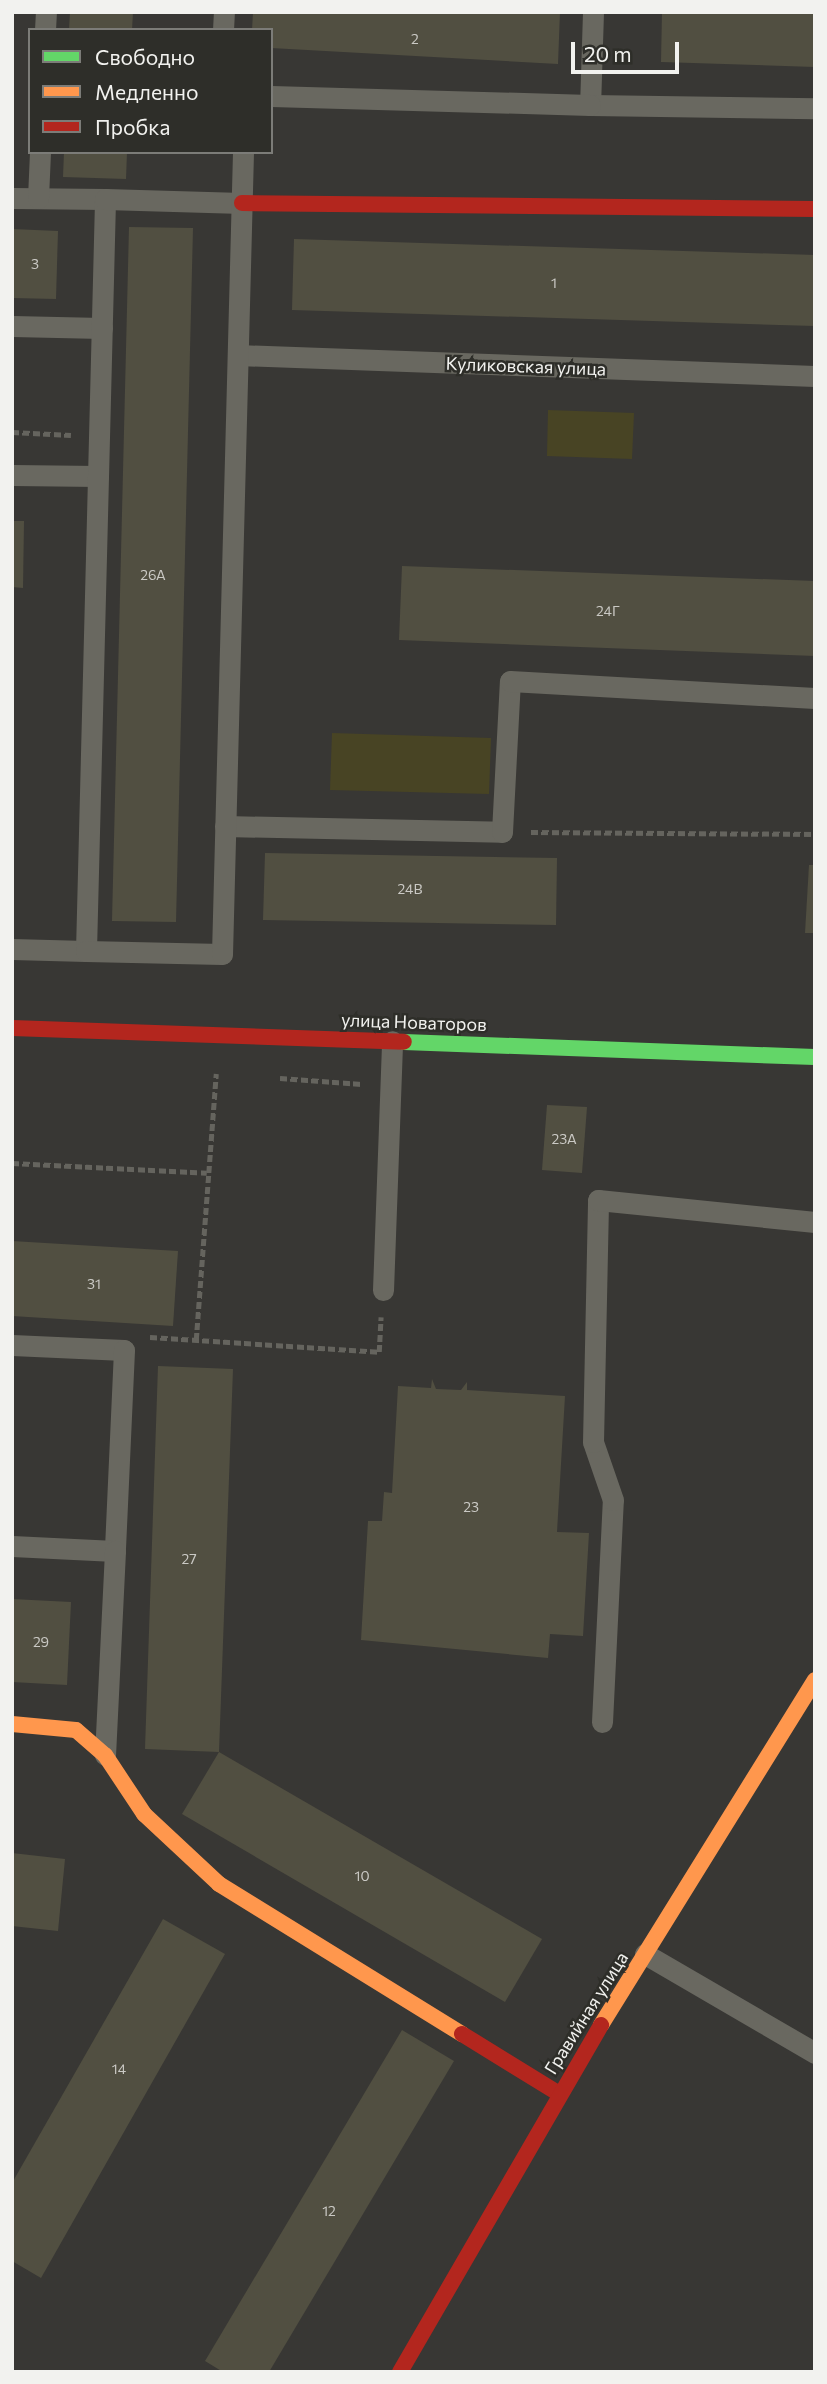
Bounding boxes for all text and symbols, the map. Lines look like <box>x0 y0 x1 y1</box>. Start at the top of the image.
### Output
legend <box>28 28 273 154</box>
scale bar <box>575 28 684 72</box>
house number: 2 <box>411 31 419 47</box>
text: 20 m <box>584 41 632 66</box>
text: Свободно <box>95 44 195 69</box>
text: Медленно <box>95 79 199 104</box>
text: Пробка <box>95 114 170 139</box>
house number: 3 <box>31 256 39 272</box>
house number: 1 <box>551 275 557 291</box>
street label: Куликовская улица <box>445 352 607 380</box>
house number: 26А <box>140 567 166 583</box>
house number: 24Г <box>596 603 620 619</box>
house number: 24В <box>398 881 422 897</box>
street label: улица Новаторов <box>341 1009 487 1035</box>
house number: 23А <box>551 1131 577 1147</box>
house number: 31 <box>87 1276 101 1292</box>
house number: 23 <box>463 1499 479 1515</box>
house number: 27 <box>181 1551 197 1567</box>
house number: 29 <box>33 1634 49 1650</box>
house number: 10 <box>354 1868 370 1884</box>
street label: Гравийная улица <box>540 1948 632 2078</box>
house number: 14 <box>112 2061 126 2077</box>
house number: 12 <box>322 2203 336 2219</box>

